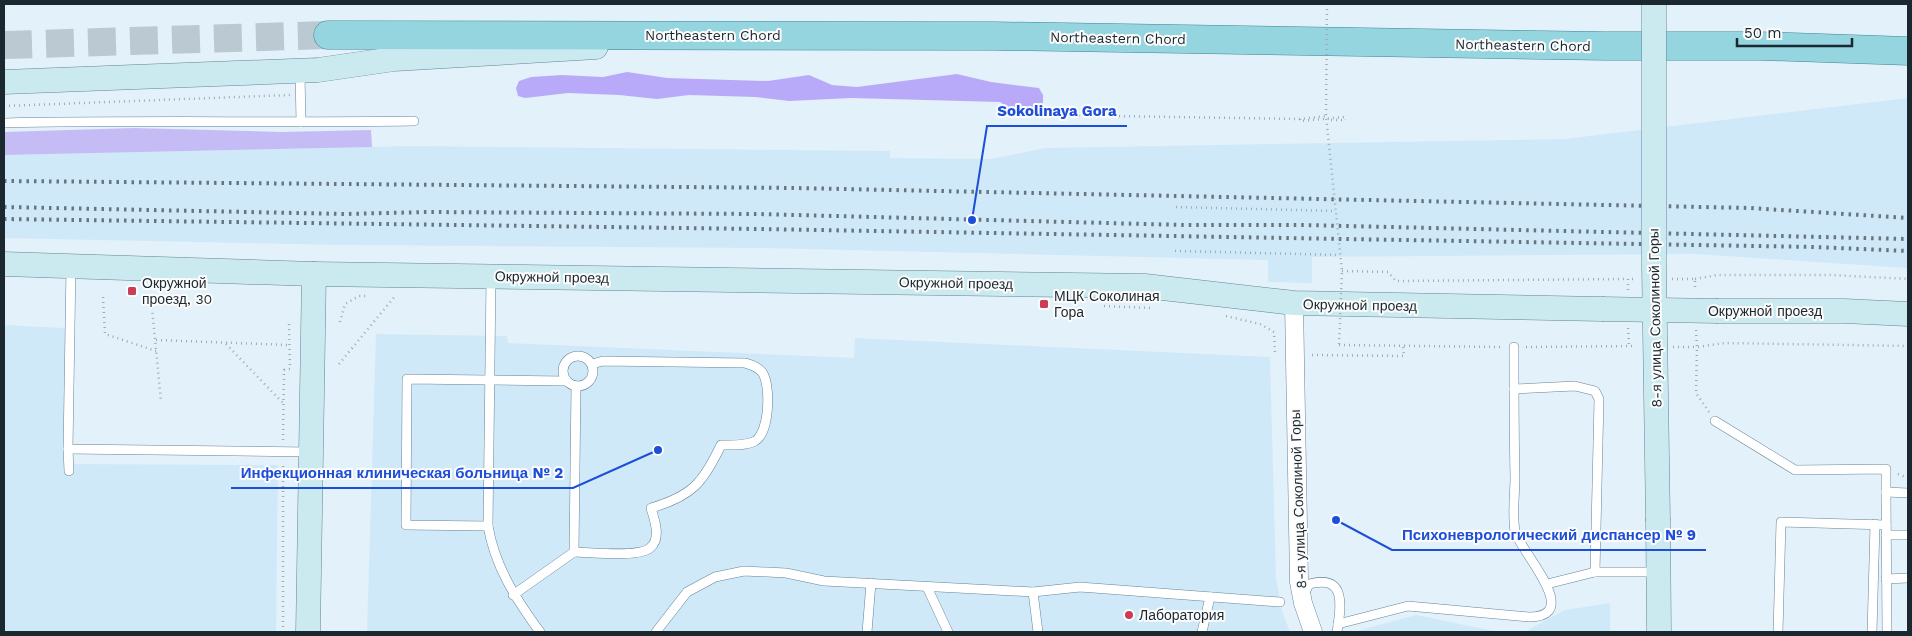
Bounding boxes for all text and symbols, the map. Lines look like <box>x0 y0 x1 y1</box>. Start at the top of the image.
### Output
scale bar <box>1737 15 1852 47</box>
text: 50 m <box>1744 24 1781 42</box>
street label: Northeastern Chord <box>645 27 781 43</box>
street label: Northeastern Chord <box>1050 29 1186 47</box>
street label: Northeastern Chord <box>1455 36 1591 54</box>
callout: Sokolinaya Gora <box>987 96 1127 126</box>
text: Sokolinaya Gora <box>997 102 1117 120</box>
street label: 8-я улица Соколиной Горы <box>1645 228 1665 408</box>
street label: Окружной проезд <box>495 268 609 286</box>
street label: Окружной проезд <box>899 274 1013 292</box>
place label: Окружной проезд, 30 <box>142 275 212 307</box>
marker: Окружной проезд, 30 <box>126 285 138 297</box>
place label: МЦК Соколиная Гора <box>1054 288 1160 320</box>
street label: Окружной проезд <box>1303 296 1417 314</box>
marker: МЦК Соколиная Гора <box>1038 298 1050 310</box>
street label: Окружной проезд <box>1708 303 1822 319</box>
street label: 8-я улица Соколиной Горы <box>1287 409 1309 589</box>
callout: Инфекционная клиническая больница № 2 <box>231 458 573 488</box>
text: Инфекционная клиническая больница № 2 <box>241 464 563 482</box>
callout: Психоневрологический диспансер № 9 <box>1392 520 1706 550</box>
text: Психоневрологический диспансер № 9 <box>1402 526 1696 544</box>
place label: Лаборатория <box>1139 607 1224 623</box>
marker: Лаборатория <box>1123 609 1135 621</box>

